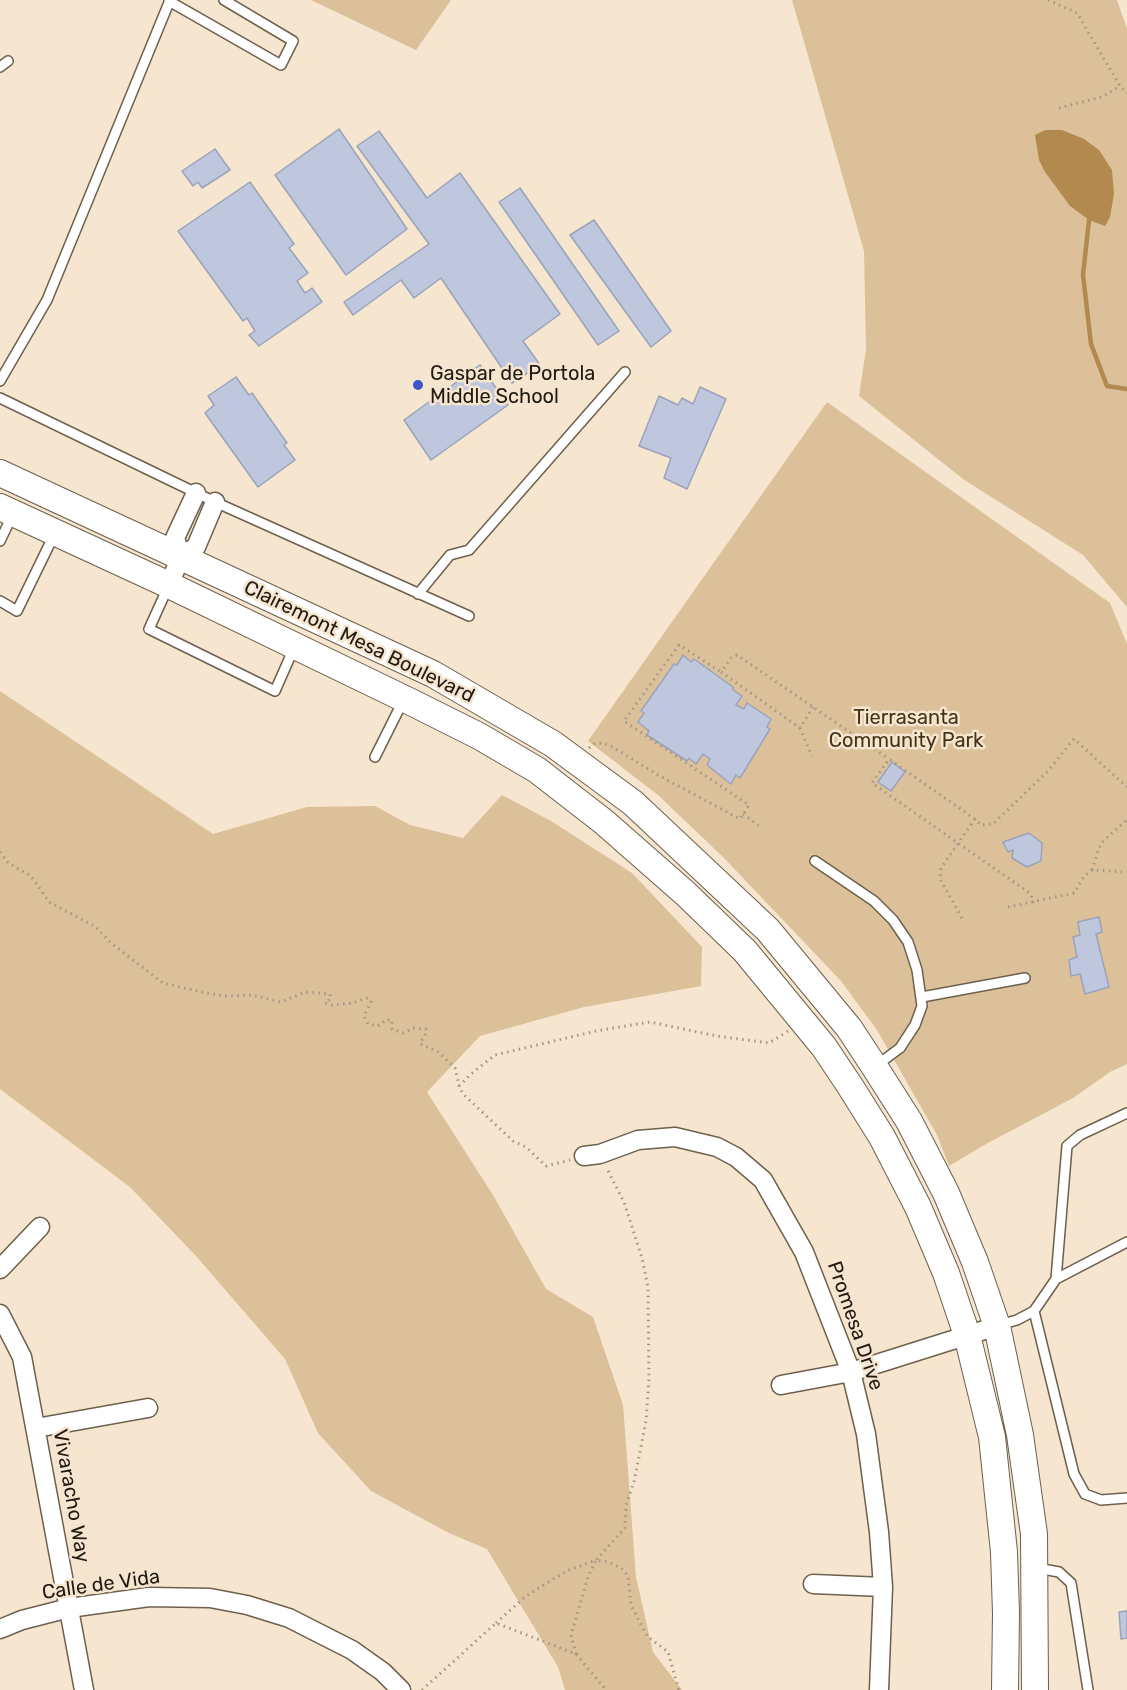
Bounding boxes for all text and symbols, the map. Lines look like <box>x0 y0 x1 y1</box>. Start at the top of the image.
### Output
place label: Gaspar de Portola Middle School <box>430 362 595 409</box>
marker: Gaspar de Portola Middle School <box>411 378 425 392</box>
street label: Clairemont Mesa Boulevard <box>240 576 478 708</box>
park label: Tierrasanta Community Park <box>829 706 983 753</box>
street label: Promesa Drive <box>822 1258 888 1394</box>
street label: Vivaracho Way <box>47 1427 95 1565</box>
street label: Calle de Vida <box>40 1565 162 1605</box>

